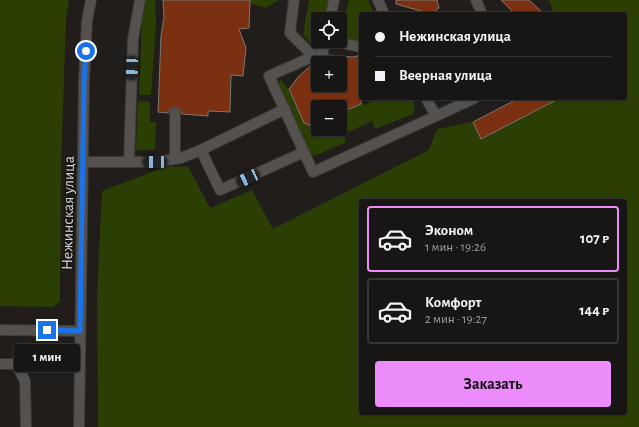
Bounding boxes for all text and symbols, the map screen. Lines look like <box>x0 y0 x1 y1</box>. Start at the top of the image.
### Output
map controls <box>311 12 347 136</box>
button: locate <box>311 12 347 48</box>
text: Нежинская улица <box>399 29 511 44</box>
route start <box>77 42 95 60</box>
car <box>126 56 138 80</box>
button: + <box>311 56 347 92</box>
text: Веерная улица <box>399 68 492 83</box>
button: − <box>311 100 347 136</box>
street label: Нежинская улица <box>59 156 78 270</box>
car <box>143 156 167 168</box>
car <box>235 167 261 189</box>
icon: car <box>377 221 413 257</box>
text: Эконом <box>425 223 473 238</box>
text: 107 ₽ <box>580 231 609 246</box>
text: 1 мин · 19:26 <box>425 241 486 254</box>
icon: car <box>377 293 413 329</box>
text: Комфорт <box>425 295 481 310</box>
text: 144 ₽ <box>579 303 609 318</box>
text: 2 мин · 19:27 <box>425 313 487 326</box>
route end <box>38 321 56 339</box>
callout: 1 мин <box>14 344 80 372</box>
text: 1 мин <box>33 351 62 364</box>
button: Заказать <box>375 361 611 407</box>

